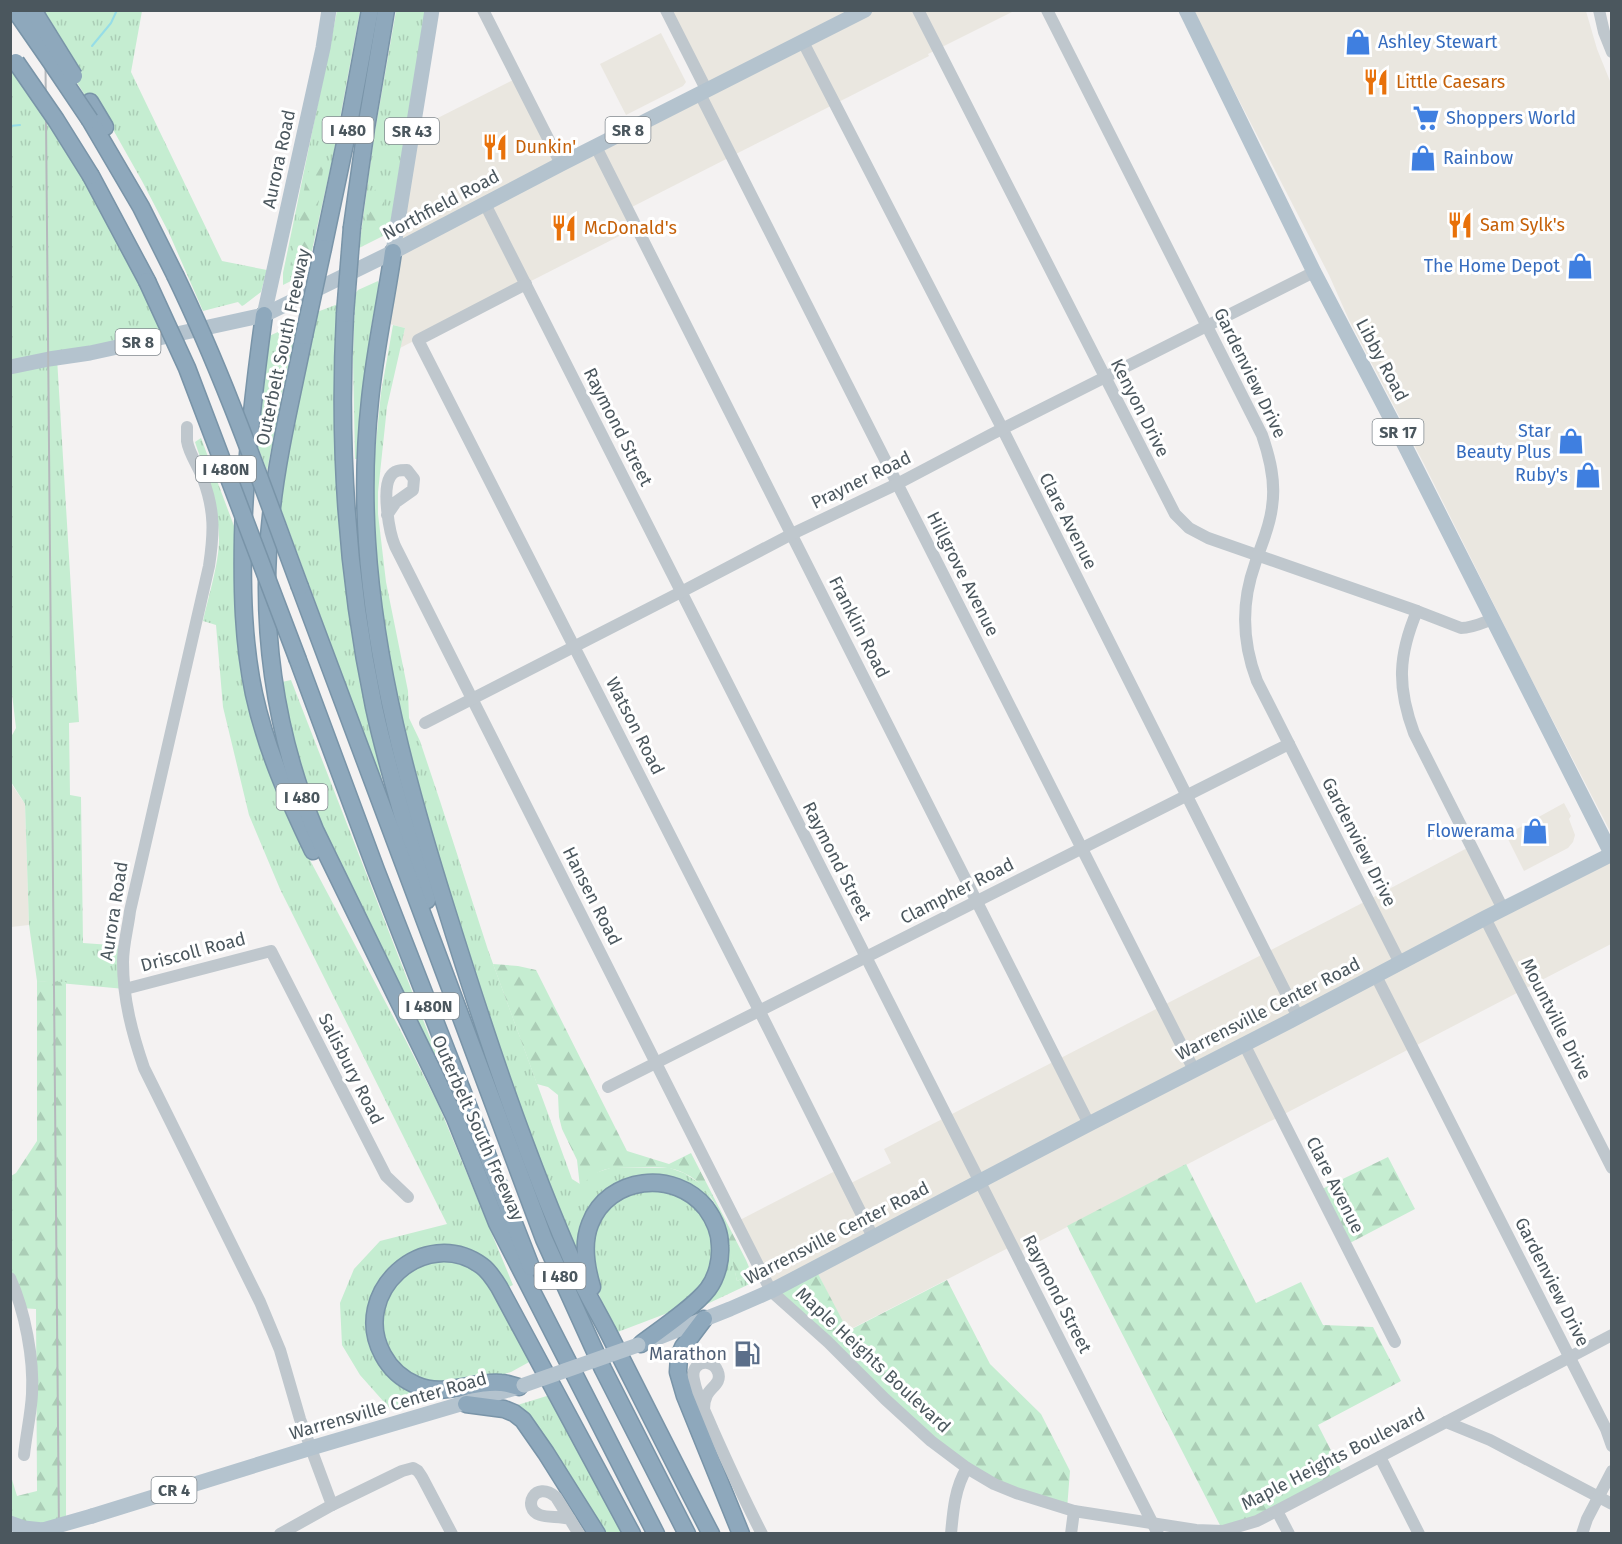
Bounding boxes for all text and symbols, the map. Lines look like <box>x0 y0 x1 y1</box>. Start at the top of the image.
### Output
shop icon: Ashley Stewart <box>1343 27 1373 57</box>
place label: Ashley Stewart <box>1378 31 1498 53</box>
restaurant icon: Little Caesars <box>1361 67 1391 97</box>
place label: Little Caesars <box>1396 71 1505 93</box>
supermarket icon: Shoppers World <box>1411 103 1441 133</box>
place label: Shoppers World <box>1446 107 1576 129</box>
street label: Aurora Road <box>258 108 300 210</box>
road number: I 480 <box>322 117 374 143</box>
road number: SR 8 <box>606 117 650 143</box>
road number: SR 43 <box>385 118 439 144</box>
restaurant icon: Dunkin' <box>480 132 510 162</box>
place label: Dunkin' <box>515 136 576 158</box>
shop icon: Rainbow <box>1408 143 1438 173</box>
place label: Rainbow <box>1443 147 1513 169</box>
street label: Northfield Road <box>379 165 503 245</box>
restaurant icon: Sam Sylk's <box>1445 210 1475 240</box>
restaurant icon: McDonald's <box>549 213 579 243</box>
place label: Sam Sylk's <box>1480 214 1565 236</box>
place label: McDonald's <box>584 217 677 239</box>
street label: Outerbelt South Freeway <box>251 246 315 448</box>
shop icon: The Home Depot <box>1565 251 1595 281</box>
place label: The Home Depot <box>1424 255 1561 277</box>
street label: Gardenview Drive <box>1209 304 1291 442</box>
street label: Libby Road <box>1351 315 1413 405</box>
road number: SR 8 <box>116 329 160 355</box>
street label: Kenyon Drive <box>1106 355 1174 461</box>
street label: Raymond Street <box>579 364 658 490</box>
road number: SR 17 <box>1372 419 1424 445</box>
place label: Star Beauty Plus <box>1456 420 1551 463</box>
shop icon: Star Beauty Plus <box>1556 426 1586 456</box>
street label: Prayner Road <box>807 446 915 514</box>
road number: I 480N <box>196 456 256 482</box>
shop icon: Ruby's <box>1573 460 1603 490</box>
place label: Ruby's <box>1515 464 1568 486</box>
street label: Clare Avenue <box>1034 469 1102 573</box>
street label: Hillgrove Avenue <box>922 508 1004 640</box>
street label: Franklin Road <box>824 572 894 682</box>
street label: Watson Road <box>601 674 669 778</box>
street label: Gardenview Drive <box>1317 774 1401 910</box>
road number: I 480 <box>276 784 328 810</box>
street label: Raymond Street <box>798 798 877 924</box>
shop icon: Flowerama <box>1520 816 1550 846</box>
place label: Flowerama <box>1427 820 1515 842</box>
street label: Hansen Road <box>558 843 626 949</box>
street label: Clampher Road <box>897 853 1017 929</box>
street label: Aurora Road <box>95 860 133 962</box>
street label: Driscoll Road <box>138 927 248 977</box>
street label: Warrensville Center Road <box>1172 953 1364 1065</box>
street label: Mountville Drive <box>1516 955 1596 1083</box>
road number: I 480N <box>399 993 459 1019</box>
street label: Salisbury Road <box>314 1010 388 1128</box>
street label: Outerbelt South Freeway <box>427 1032 529 1224</box>
street label: Clare Avenue <box>1301 1133 1369 1237</box>
street label: Warrensville Center Road <box>741 1177 933 1289</box>
street label: Gardenview Drive <box>1510 1214 1594 1350</box>
street label: Raymond Street <box>1018 1231 1097 1357</box>
road number: I 480 <box>534 1263 586 1289</box>
street label: Maple Heights Boulevard <box>791 1283 955 1437</box>
fuel station icon: Marathon <box>732 1339 762 1369</box>
place label: Marathon <box>649 1343 727 1365</box>
street label: Warrensville Center Road <box>287 1367 489 1445</box>
street label: Maple Heights Boulevard <box>1237 1403 1429 1515</box>
road number: CR 4 <box>152 1477 196 1503</box>

